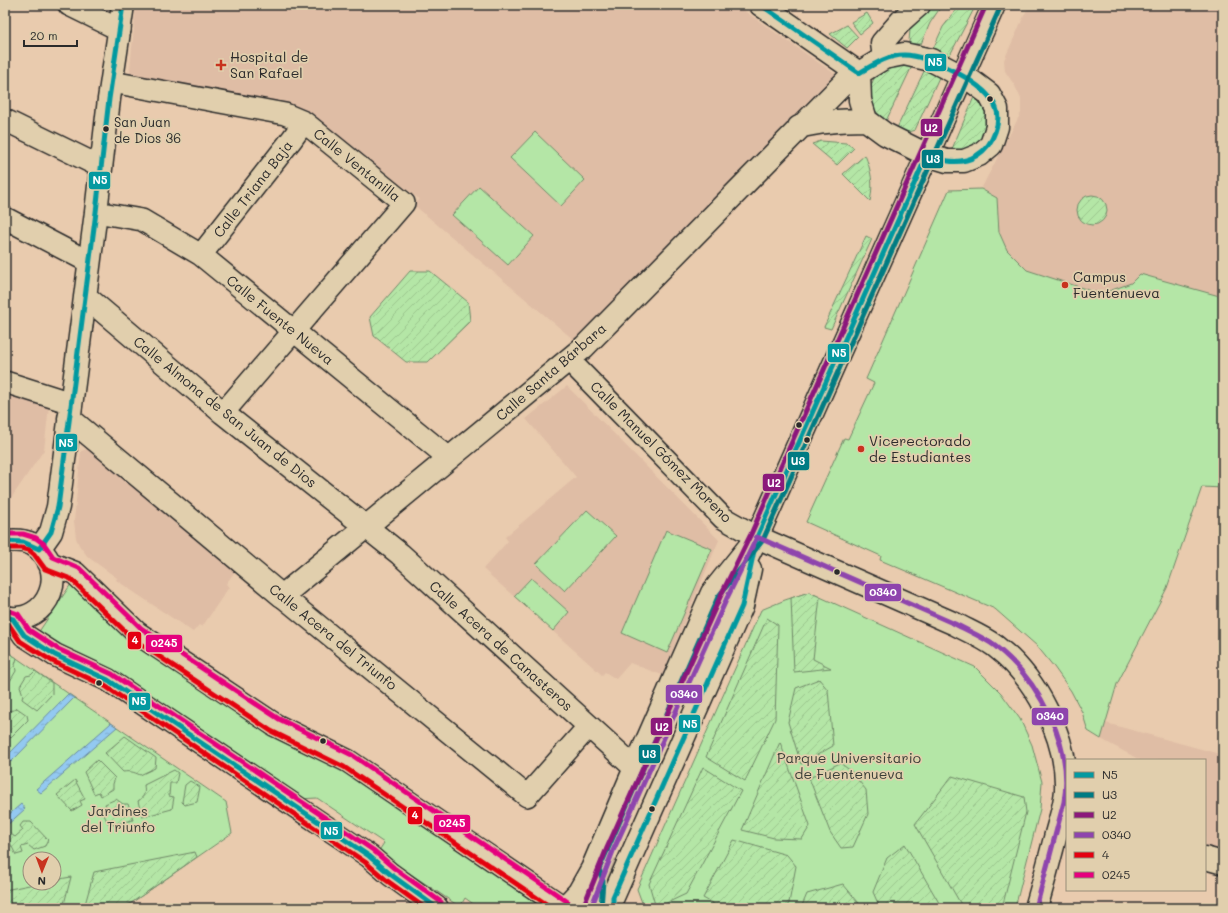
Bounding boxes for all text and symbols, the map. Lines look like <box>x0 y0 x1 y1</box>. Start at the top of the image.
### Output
scale bar <box>24 22 77 48</box>
text: 20 m <box>30 27 58 43</box>
place label: Hospital de San Rafael <box>230 47 308 82</box>
line badge: N5 <box>924 53 947 72</box>
text: N5 <box>928 54 943 69</box>
marker: Hospital de San Rafael <box>215 59 227 71</box>
unlabelled marker <box>985 94 995 104</box>
place label: San Juan de Dios 36 <box>114 113 181 146</box>
line badge: U2 <box>920 118 943 137</box>
text: U2 <box>924 120 938 135</box>
marker: San Juan de Dios 36 <box>101 124 111 134</box>
street label: Calle Ventanilla <box>310 124 405 206</box>
street label: Calle Triana Baja <box>209 136 297 241</box>
line badge: U3 <box>921 149 944 169</box>
text: U3 <box>926 151 941 166</box>
line badge: N5 <box>88 171 111 190</box>
text: N5 <box>93 172 108 187</box>
place label: Campus Fuentenueva <box>1073 267 1160 302</box>
street label: Calle Fuente Nueva <box>223 270 338 369</box>
marker: Campus Fuentenueva <box>1060 280 1070 290</box>
street label: Calle Santa Bárbara <box>491 318 610 425</box>
street label: Calle Almona de San Juan de Dios <box>130 332 321 492</box>
line badge: N5 <box>827 343 850 363</box>
text: N5 <box>832 345 847 360</box>
street label: Calle Manuel Gómez Moreno <box>586 377 736 527</box>
unlabelled marker <box>794 420 804 430</box>
place label: Vicerectorado de Estudiantes <box>869 431 971 466</box>
line badge: N5 <box>55 433 78 452</box>
text: N5 <box>59 435 74 450</box>
unlabelled marker <box>802 435 812 445</box>
marker: Vicerectorado de Estudiantes <box>856 444 866 454</box>
line badge: U3 <box>787 451 810 471</box>
text: U3 <box>791 453 806 468</box>
line badge: U2 <box>762 473 785 492</box>
text: U2 <box>767 475 781 490</box>
unlabelled marker <box>832 567 842 577</box>
street label: Calle Acera de Canasteros <box>426 576 577 715</box>
street label: Calle Acera del Triunfo <box>265 579 401 694</box>
line badge: 0340 <box>864 583 902 602</box>
text: 0340 <box>869 584 897 599</box>
line badge: 4 <box>127 631 142 650</box>
text: 4 <box>132 632 139 647</box>
line badge: 0245 <box>145 634 183 653</box>
text: 0245 <box>151 635 178 650</box>
unlabelled marker <box>94 678 104 688</box>
line badge: 0340 <box>665 684 703 704</box>
text: 0340 <box>670 686 698 701</box>
line badge: N5 <box>128 692 151 711</box>
text: N5 <box>132 693 147 708</box>
line badge: 0340 <box>1031 707 1069 726</box>
text: 0340 <box>1036 708 1064 723</box>
line badge: N5 <box>678 714 701 733</box>
text: N5 <box>683 716 698 731</box>
line badge: U2 <box>650 717 673 736</box>
text: U2 <box>655 719 669 734</box>
unlabelled marker <box>318 736 328 746</box>
line badge: U3 <box>638 744 661 764</box>
text: U3 <box>642 746 657 761</box>
park label: Parque Universitario de Fuentenueva <box>777 748 921 783</box>
legend <box>1066 759 1206 891</box>
text: N5 <box>1102 766 1118 782</box>
text: U3 <box>1102 786 1117 802</box>
park label: Jardines del Triunfo <box>81 801 155 836</box>
unlabelled marker <box>647 804 657 814</box>
line badge: 4 <box>407 806 423 825</box>
text: U2 <box>1102 806 1117 822</box>
text: 4 <box>412 807 419 822</box>
line badge: 0245 <box>433 814 471 833</box>
text: 0245 <box>439 815 466 830</box>
line badge: N5 <box>320 821 343 840</box>
text: N5 <box>324 823 339 838</box>
text: 0340 <box>1102 826 1131 842</box>
text: 4 <box>1102 846 1109 862</box>
north arrow <box>22 851 62 891</box>
text: 0245 <box>1102 866 1130 882</box>
text: N <box>38 874 46 889</box>

